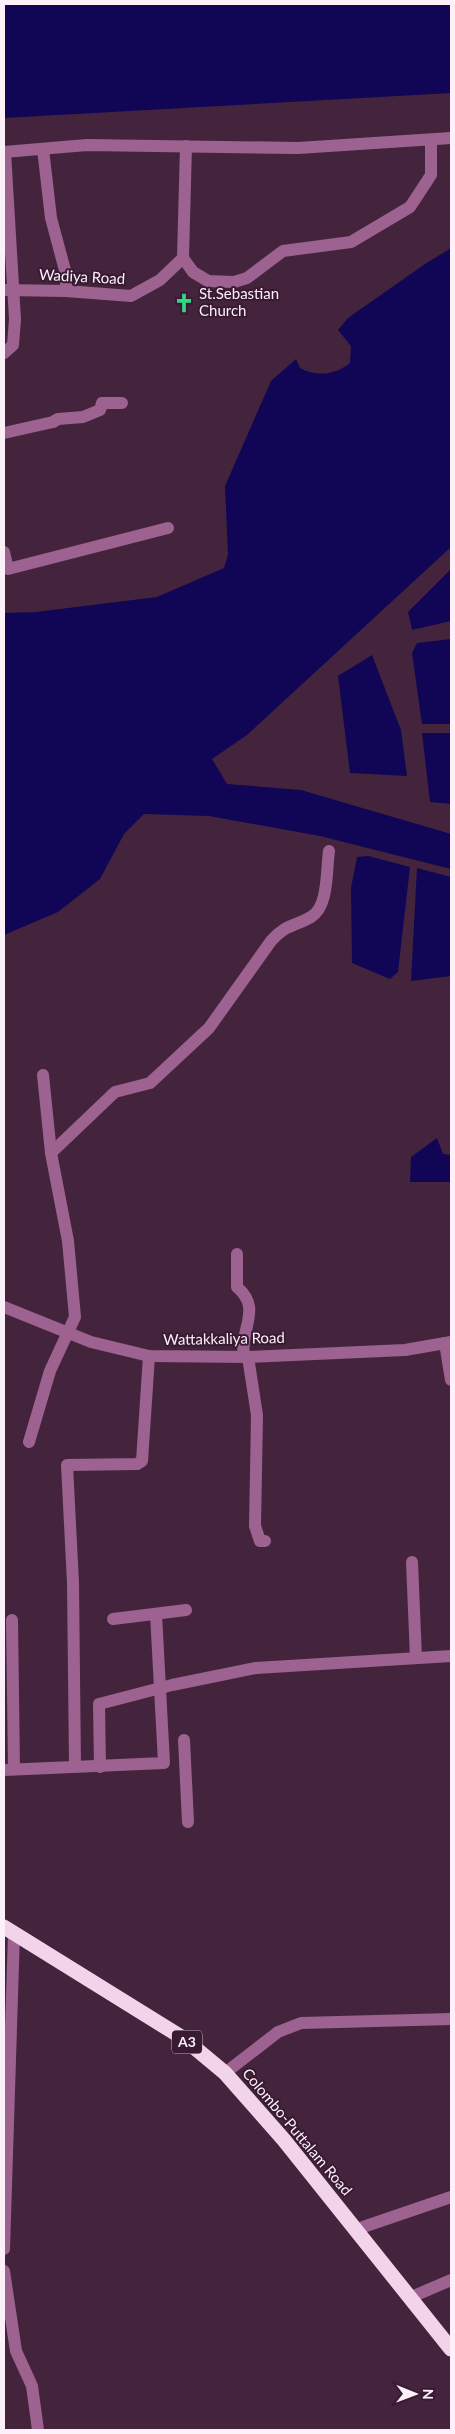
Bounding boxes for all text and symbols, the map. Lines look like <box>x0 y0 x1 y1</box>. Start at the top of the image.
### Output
street label: Wadiya Road <box>38 265 126 287</box>
place label: St.Sebastian Church <box>199 284 279 319</box>
church icon: St.Sebastian Church <box>173 292 195 314</box>
street label: Wattakkaliya Road <box>163 1328 285 1348</box>
road number: A3 <box>172 2030 202 2054</box>
street label: Colombo-Puttalam Road <box>239 2064 356 2199</box>
north arrow <box>390 2369 440 2419</box>
text: N <box>420 2389 437 2400</box>

